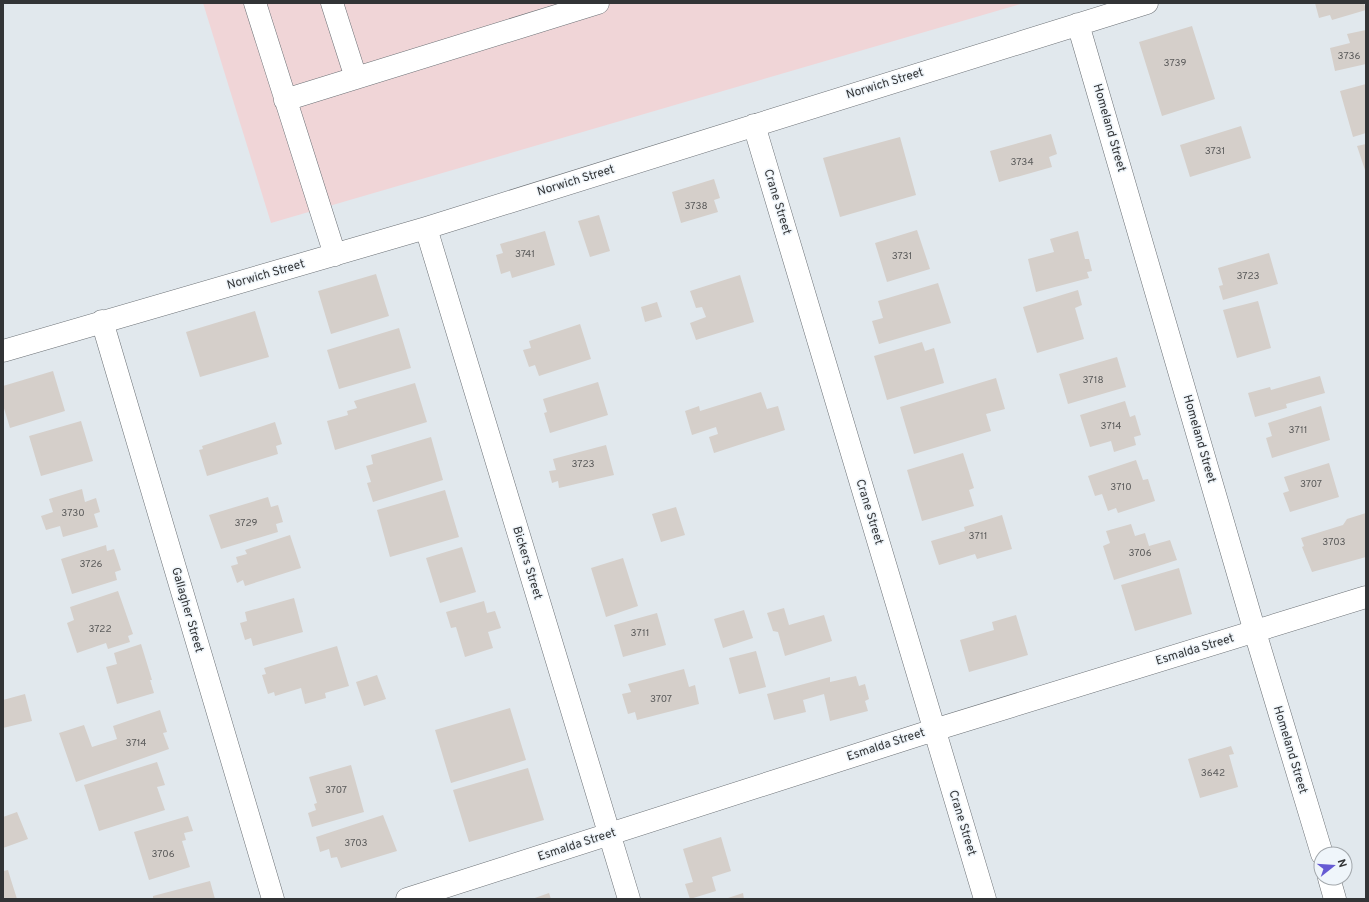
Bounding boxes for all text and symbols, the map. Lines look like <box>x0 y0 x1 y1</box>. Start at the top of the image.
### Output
house number: 3736 <box>1338 50 1361 63</box>
house number: 3739 <box>1164 57 1186 70</box>
street label: Norwich Street <box>844 65 926 103</box>
street label: Homeland Street <box>1089 82 1129 174</box>
house number: 3731 <box>1205 145 1225 158</box>
house number: 3734 <box>1010 156 1034 169</box>
street label: Norwich Street <box>535 162 617 200</box>
street label: Crane Street <box>759 167 795 237</box>
house number: 3738 <box>684 200 708 213</box>
house number: 3741 <box>515 248 535 261</box>
house number: 3731 <box>892 250 912 263</box>
street label: Norwich Street <box>225 256 307 294</box>
house number: 3723 <box>1236 270 1260 283</box>
house number: 3718 <box>1082 374 1104 387</box>
street label: Homeland Street <box>1179 393 1219 485</box>
house number: 3714 <box>1100 420 1122 433</box>
house number: 3711 <box>1289 424 1307 437</box>
house number: 3723 <box>571 458 595 471</box>
street label: Crane Street <box>851 477 887 547</box>
house number: 3707 <box>1300 478 1322 491</box>
house number: 3710 <box>1110 481 1132 494</box>
house number: 3730 <box>61 507 85 520</box>
house number: 3729 <box>234 517 258 530</box>
street label: Bickers Street <box>508 525 546 601</box>
house number: 3711 <box>969 530 987 543</box>
house number: 3703 <box>1322 536 1346 549</box>
house number: 3706 <box>1128 547 1152 560</box>
house number: 3726 <box>79 558 103 571</box>
street label: Gallagher Street <box>167 565 207 655</box>
house number: 3722 <box>88 623 112 636</box>
house number: 3711 <box>631 627 649 640</box>
street label: Esmalda Street <box>1154 630 1236 670</box>
house number: 3707 <box>650 693 672 706</box>
street label: Homeland Street <box>1269 704 1311 796</box>
street label: Esmalda Street <box>845 725 927 765</box>
house number: 3714 <box>125 737 147 750</box>
house number: 3642 <box>1201 767 1225 780</box>
house number: 3707 <box>325 784 347 797</box>
street label: Crane Street <box>944 788 980 858</box>
street label: Esmalda Street <box>536 825 618 865</box>
house number: 3703 <box>344 837 368 850</box>
north arrow <box>1313 846 1353 886</box>
house number: 3706 <box>151 848 175 861</box>
text: N <box>1334 858 1349 869</box>

